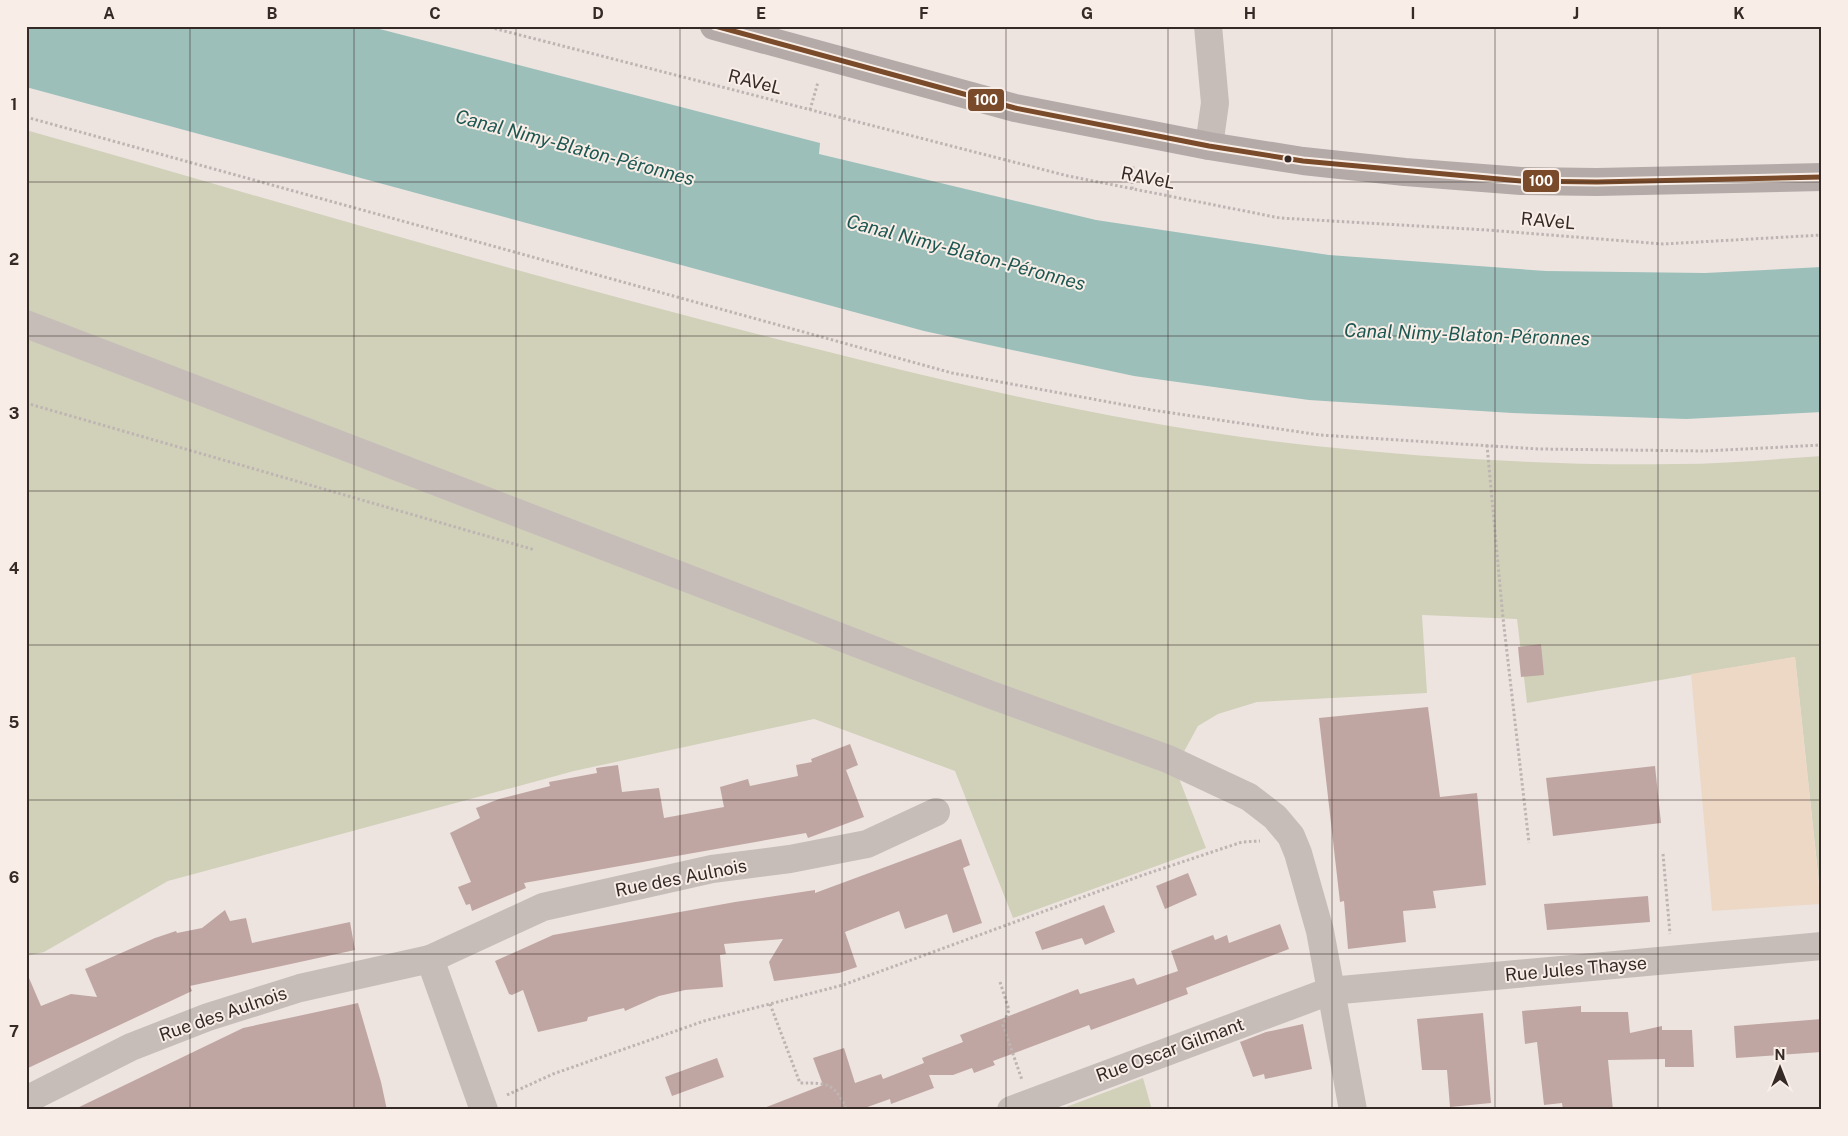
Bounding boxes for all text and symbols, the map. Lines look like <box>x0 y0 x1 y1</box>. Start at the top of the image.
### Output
text: A <box>103 4 115 23</box>
text: B <box>267 4 278 23</box>
text: C <box>429 4 441 23</box>
text: D <box>592 4 604 23</box>
text: E <box>756 4 766 23</box>
text: F <box>919 4 929 23</box>
text: G <box>1081 4 1093 23</box>
text: H <box>1244 4 1256 23</box>
text: I <box>1411 4 1415 23</box>
text: J <box>1573 4 1579 23</box>
text: K <box>1733 4 1745 23</box>
street label: RAVeL <box>726 65 784 98</box>
line badge: 100 <box>967 88 1005 112</box>
text: 100 <box>974 92 998 108</box>
text: 1 <box>11 95 17 114</box>
water label: Canal Nimy-Blaton-Péronnes <box>453 105 697 189</box>
unlabelled marker <box>1283 154 1293 164</box>
street label: RAVeL <box>1119 162 1177 193</box>
line badge: 100 <box>1522 169 1560 193</box>
text: 100 <box>1529 173 1553 189</box>
street label: RAVeL <box>1520 208 1576 233</box>
water label: Canal Nimy-Blaton-Péronnes <box>844 210 1088 294</box>
text: 2 <box>9 250 19 269</box>
water label: Canal Nimy-Blaton-Péronnes <box>1344 319 1590 349</box>
text: 3 <box>9 404 19 423</box>
text: 4 <box>9 559 20 578</box>
text: 5 <box>9 713 20 732</box>
street label: Rue des Aulnois <box>613 854 749 901</box>
text: 6 <box>9 868 19 887</box>
street label: Rue Jules Thayse <box>1504 952 1648 985</box>
street label: Rue des Aulnois <box>156 982 289 1045</box>
street label: Rue Oscar Gilmant <box>1093 1013 1247 1086</box>
text: 7 <box>9 1022 19 1041</box>
north arrow <box>1756 1044 1806 1094</box>
text: N <box>1775 1047 1785 1063</box>

